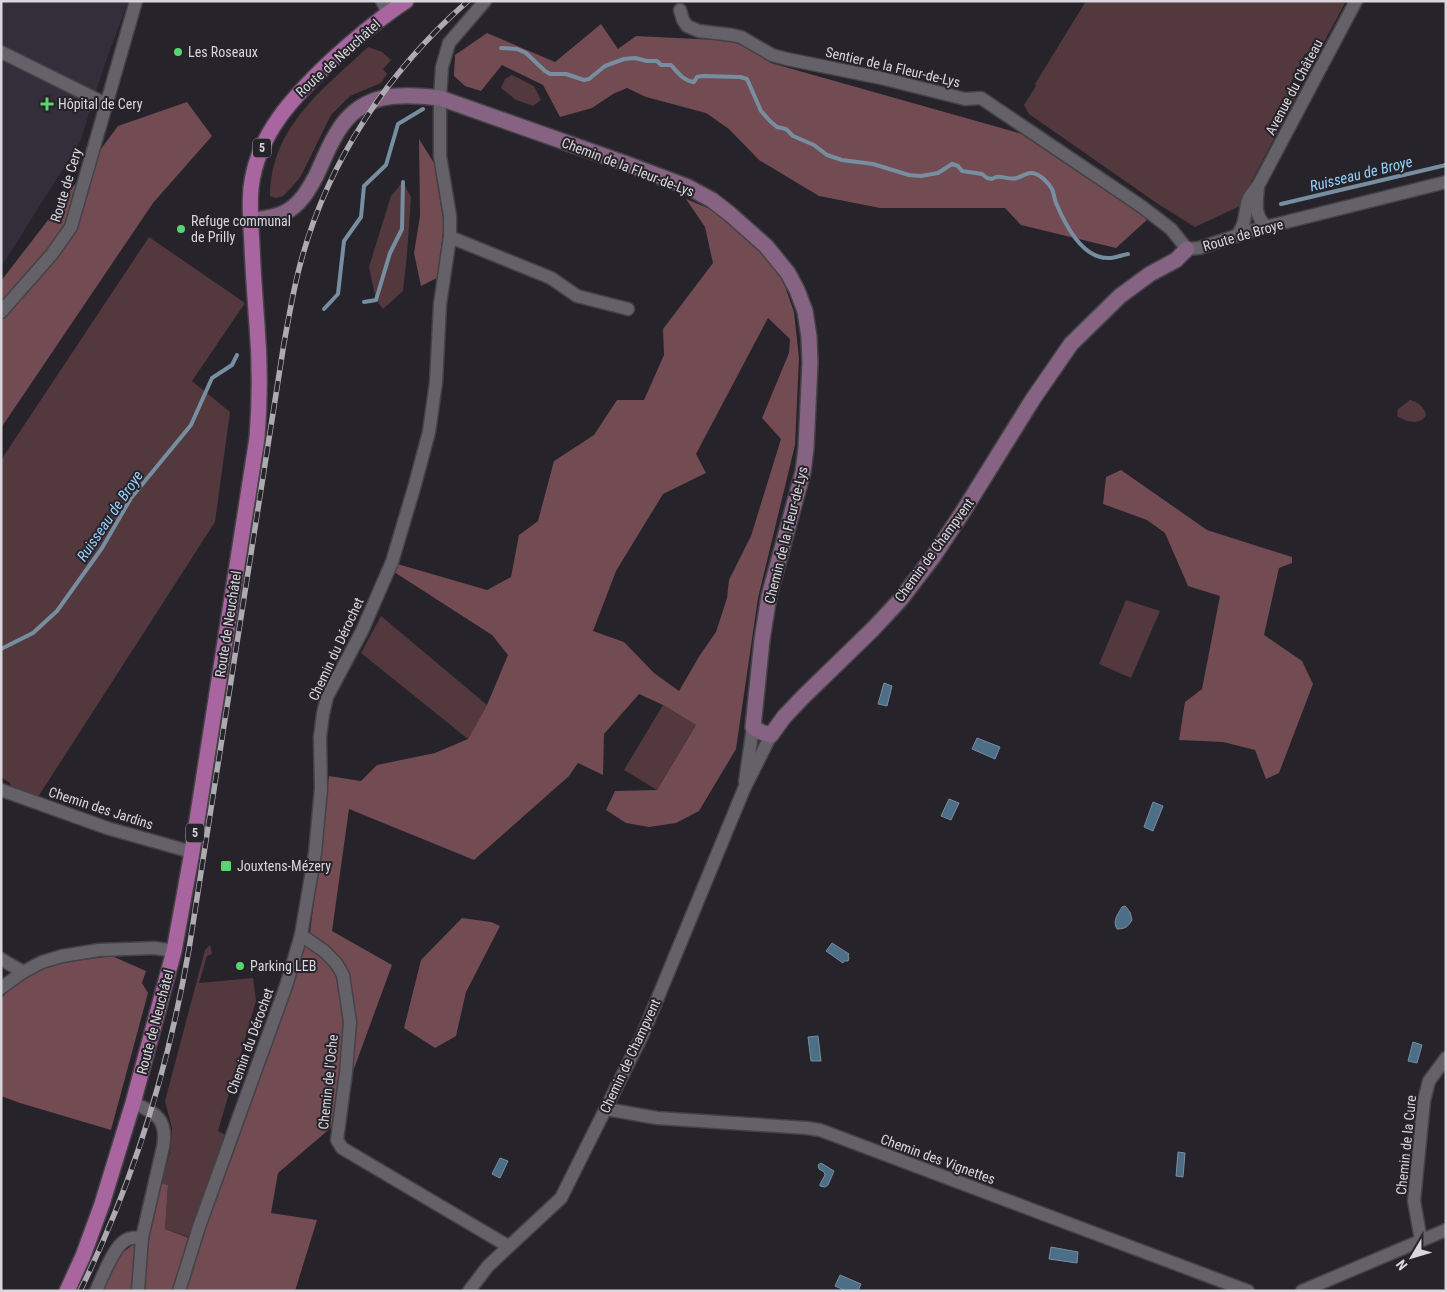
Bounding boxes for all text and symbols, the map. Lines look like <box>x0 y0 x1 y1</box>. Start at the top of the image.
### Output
street label: Route de Neuchâtel <box>293 16 383 100</box>
street label: Avenue du Château <box>1262 36 1326 138</box>
place label: Les Roseaux <box>188 44 258 60</box>
street label: Sentier de la Fleur-de-Lys <box>824 44 962 90</box>
marker: Les Roseaux <box>172 46 184 58</box>
place label: Hôpital de Cery <box>58 96 143 112</box>
marker: Hôpital de Cery <box>40 97 54 111</box>
street label: Chemin de la Fleur-de-Lys <box>559 134 697 200</box>
road number: 5 <box>253 138 271 158</box>
street label: Route de Cery <box>47 146 85 224</box>
water label: Ruisseau de Broye <box>1308 152 1414 195</box>
place label: Refuge communal de Prilly <box>191 213 291 245</box>
street label: Route de Broye <box>1201 216 1285 254</box>
marker: Refuge communal de Prilly <box>175 223 187 235</box>
street label: Chemin de la Fleur-de-Lys <box>761 465 811 605</box>
water label: Ruisseau de Broye <box>73 467 147 565</box>
street label: Chemin de Champvent <box>891 495 977 605</box>
street label: Route de Neuchâtel <box>212 570 244 678</box>
street label: Chemin du Dérochet <box>305 595 367 703</box>
street label: Chemin des Jardins <box>47 784 155 832</box>
road number: 5 <box>186 824 204 842</box>
place label: Jouxtens-Mézery <box>237 858 331 874</box>
marker: Jouxtens-Mézery <box>219 859 233 873</box>
place label: Parking LEB <box>250 958 316 974</box>
marker: Parking LEB <box>234 960 246 972</box>
street label: Route de Neuchâtel <box>133 968 177 1076</box>
street label: Chemin du Dérochet <box>223 986 277 1096</box>
street label: Chemin de Champvent <box>597 996 663 1116</box>
street label: Chemin de l'Oche <box>315 1033 341 1130</box>
street label: Chemin de la Cure <box>1393 1094 1419 1196</box>
street label: Chemin des Vignettes <box>879 1131 997 1187</box>
north arrow <box>1387 1232 1437 1282</box>
text: N <box>1393 1257 1411 1273</box>

